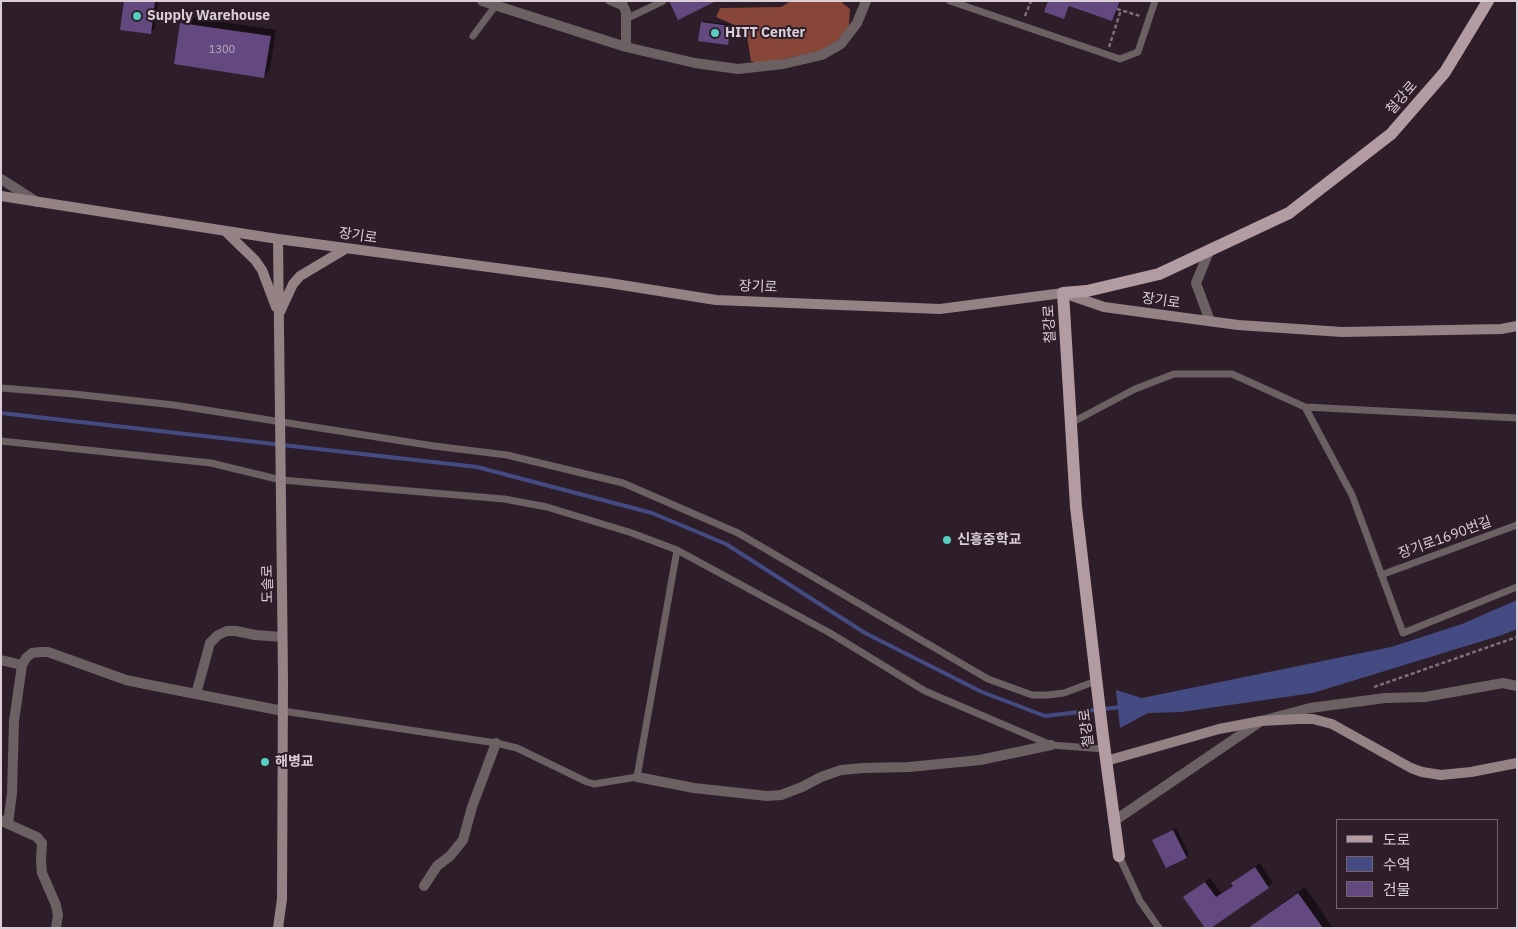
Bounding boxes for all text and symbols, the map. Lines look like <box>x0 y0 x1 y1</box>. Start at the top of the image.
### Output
place label: Supply Warehouse <box>147 8 270 24</box>
marker: Supply Warehouse <box>131 10 143 22</box>
place label: HITT Center <box>725 25 805 41</box>
marker: HITT Center <box>709 27 721 39</box>
house number: 1300 <box>209 43 235 57</box>
street label: 철강로 <box>1383 78 1421 118</box>
street label: 장기로 <box>338 225 378 247</box>
street label: 장기로 <box>738 278 778 296</box>
street label: 장기로 <box>1141 290 1181 312</box>
street label: 철강로 <box>1041 304 1059 344</box>
street label: 장기로1690번길 <box>1396 513 1494 563</box>
place label: 신흥중학교 <box>957 532 1021 548</box>
marker: 신흥중학교 <box>941 534 953 546</box>
street label: 도솔로 <box>259 565 277 603</box>
street label: 철강로 <box>1076 708 1098 748</box>
place label: 해병교 <box>275 754 314 770</box>
marker: 해병교 <box>259 756 271 768</box>
legend <box>1336 819 1498 909</box>
text: 도로 <box>1383 830 1411 849</box>
text: 수역 <box>1383 855 1411 874</box>
text: 건물 <box>1383 880 1411 899</box>

